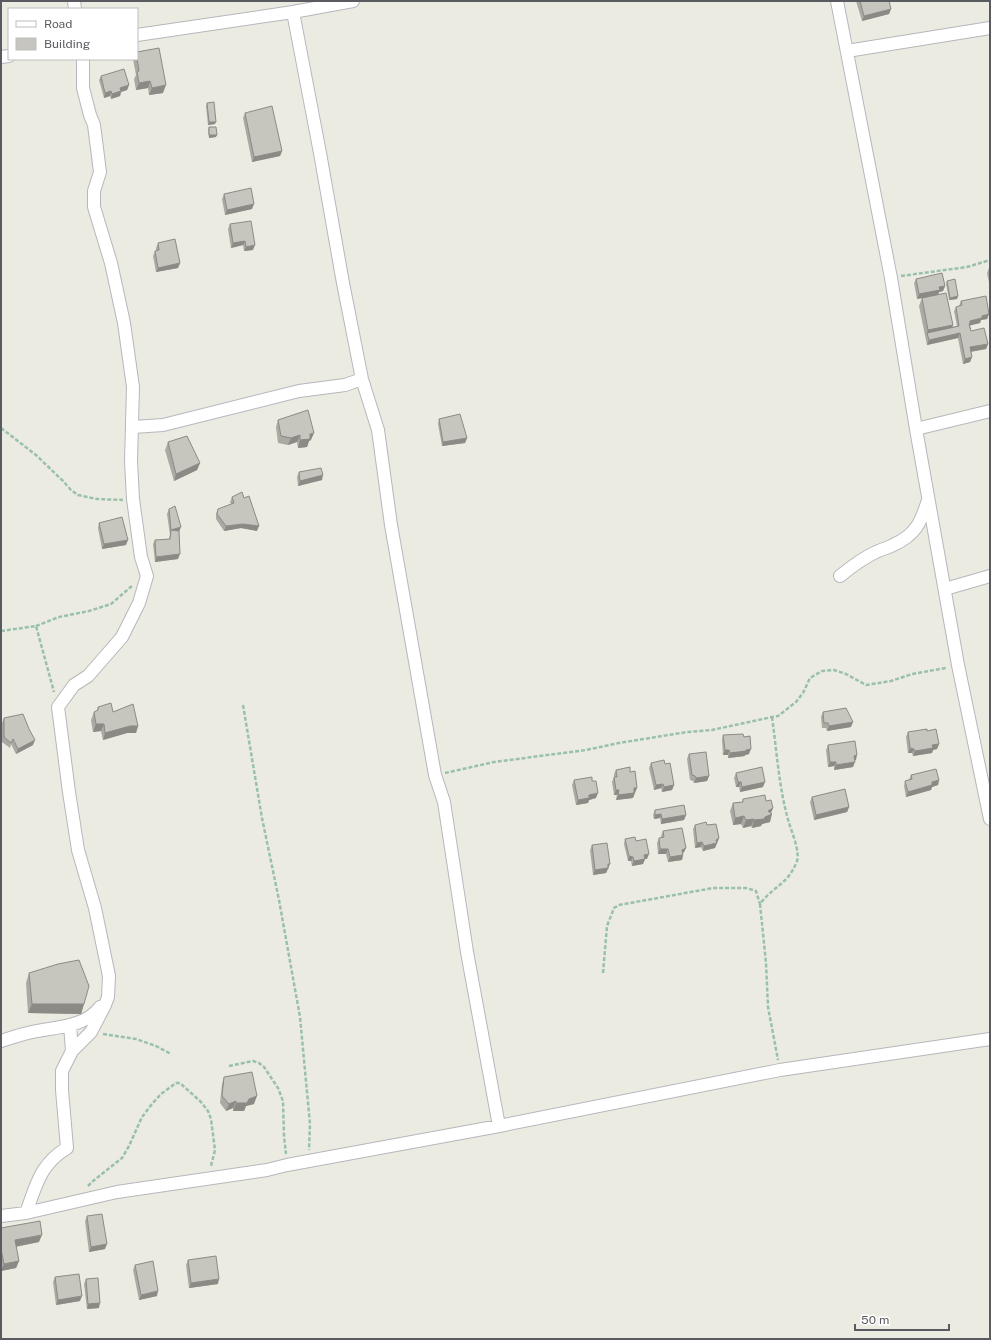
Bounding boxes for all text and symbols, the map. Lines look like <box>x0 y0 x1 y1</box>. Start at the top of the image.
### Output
legend <box>8 8 138 60</box>
text: Road <box>44 17 72 31</box>
text: Building <box>44 37 90 51</box>
scale bar <box>855 1306 949 1332</box>
text: 50 m <box>861 1313 889 1327</box>

